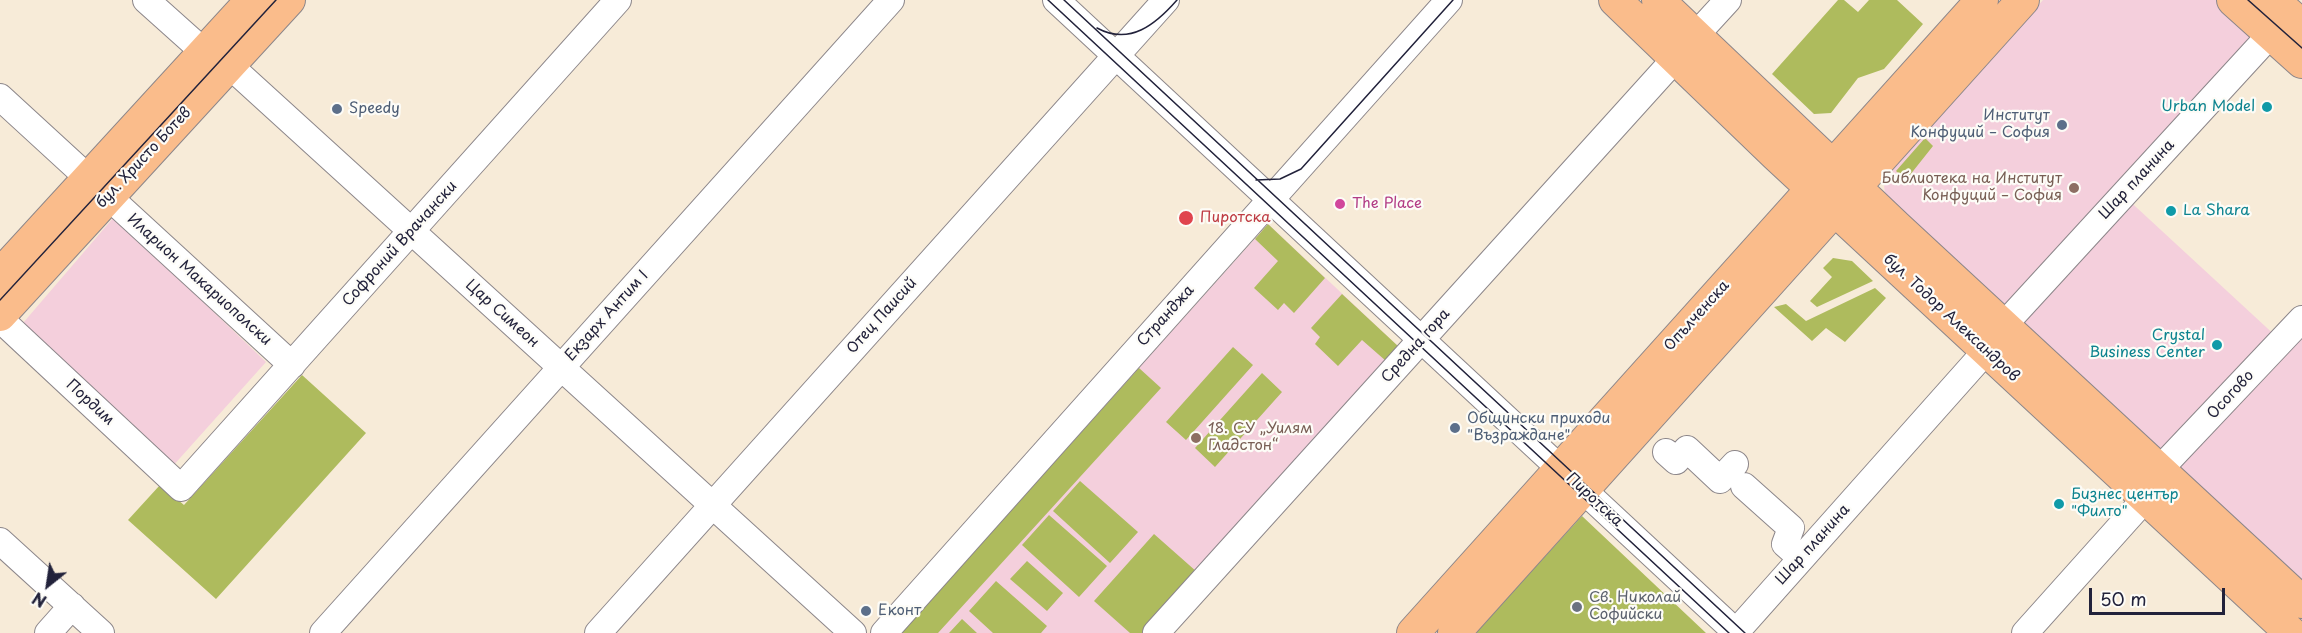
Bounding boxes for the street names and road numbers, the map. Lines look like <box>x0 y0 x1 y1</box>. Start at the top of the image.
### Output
street label: бул. Христо Ботев <box>93 104 195 212</box>
street label: Шар планина <box>2096 136 2178 224</box>
street label: Софроний Врачански <box>339 178 461 310</box>
street label: Иларион Макариополски <box>123 210 275 350</box>
street label: бул. Тодор Александров <box>1879 250 2023 386</box>
street label: Екзарх Антим I <box>562 267 652 365</box>
street label: Отец Паисий <box>843 274 921 358</box>
street label: Цар Симеон <box>462 276 542 352</box>
street label: Опълченска <box>1661 277 1733 355</box>
street label: Странджа <box>1134 282 1198 350</box>
street label: Средна гора <box>1378 305 1454 387</box>
street label: Осогово <box>2204 367 2258 423</box>
street label: Пордим <box>62 376 118 430</box>
street label: Пиротска <box>1562 469 1626 531</box>
street label: Шар планина <box>1772 501 1854 589</box>

